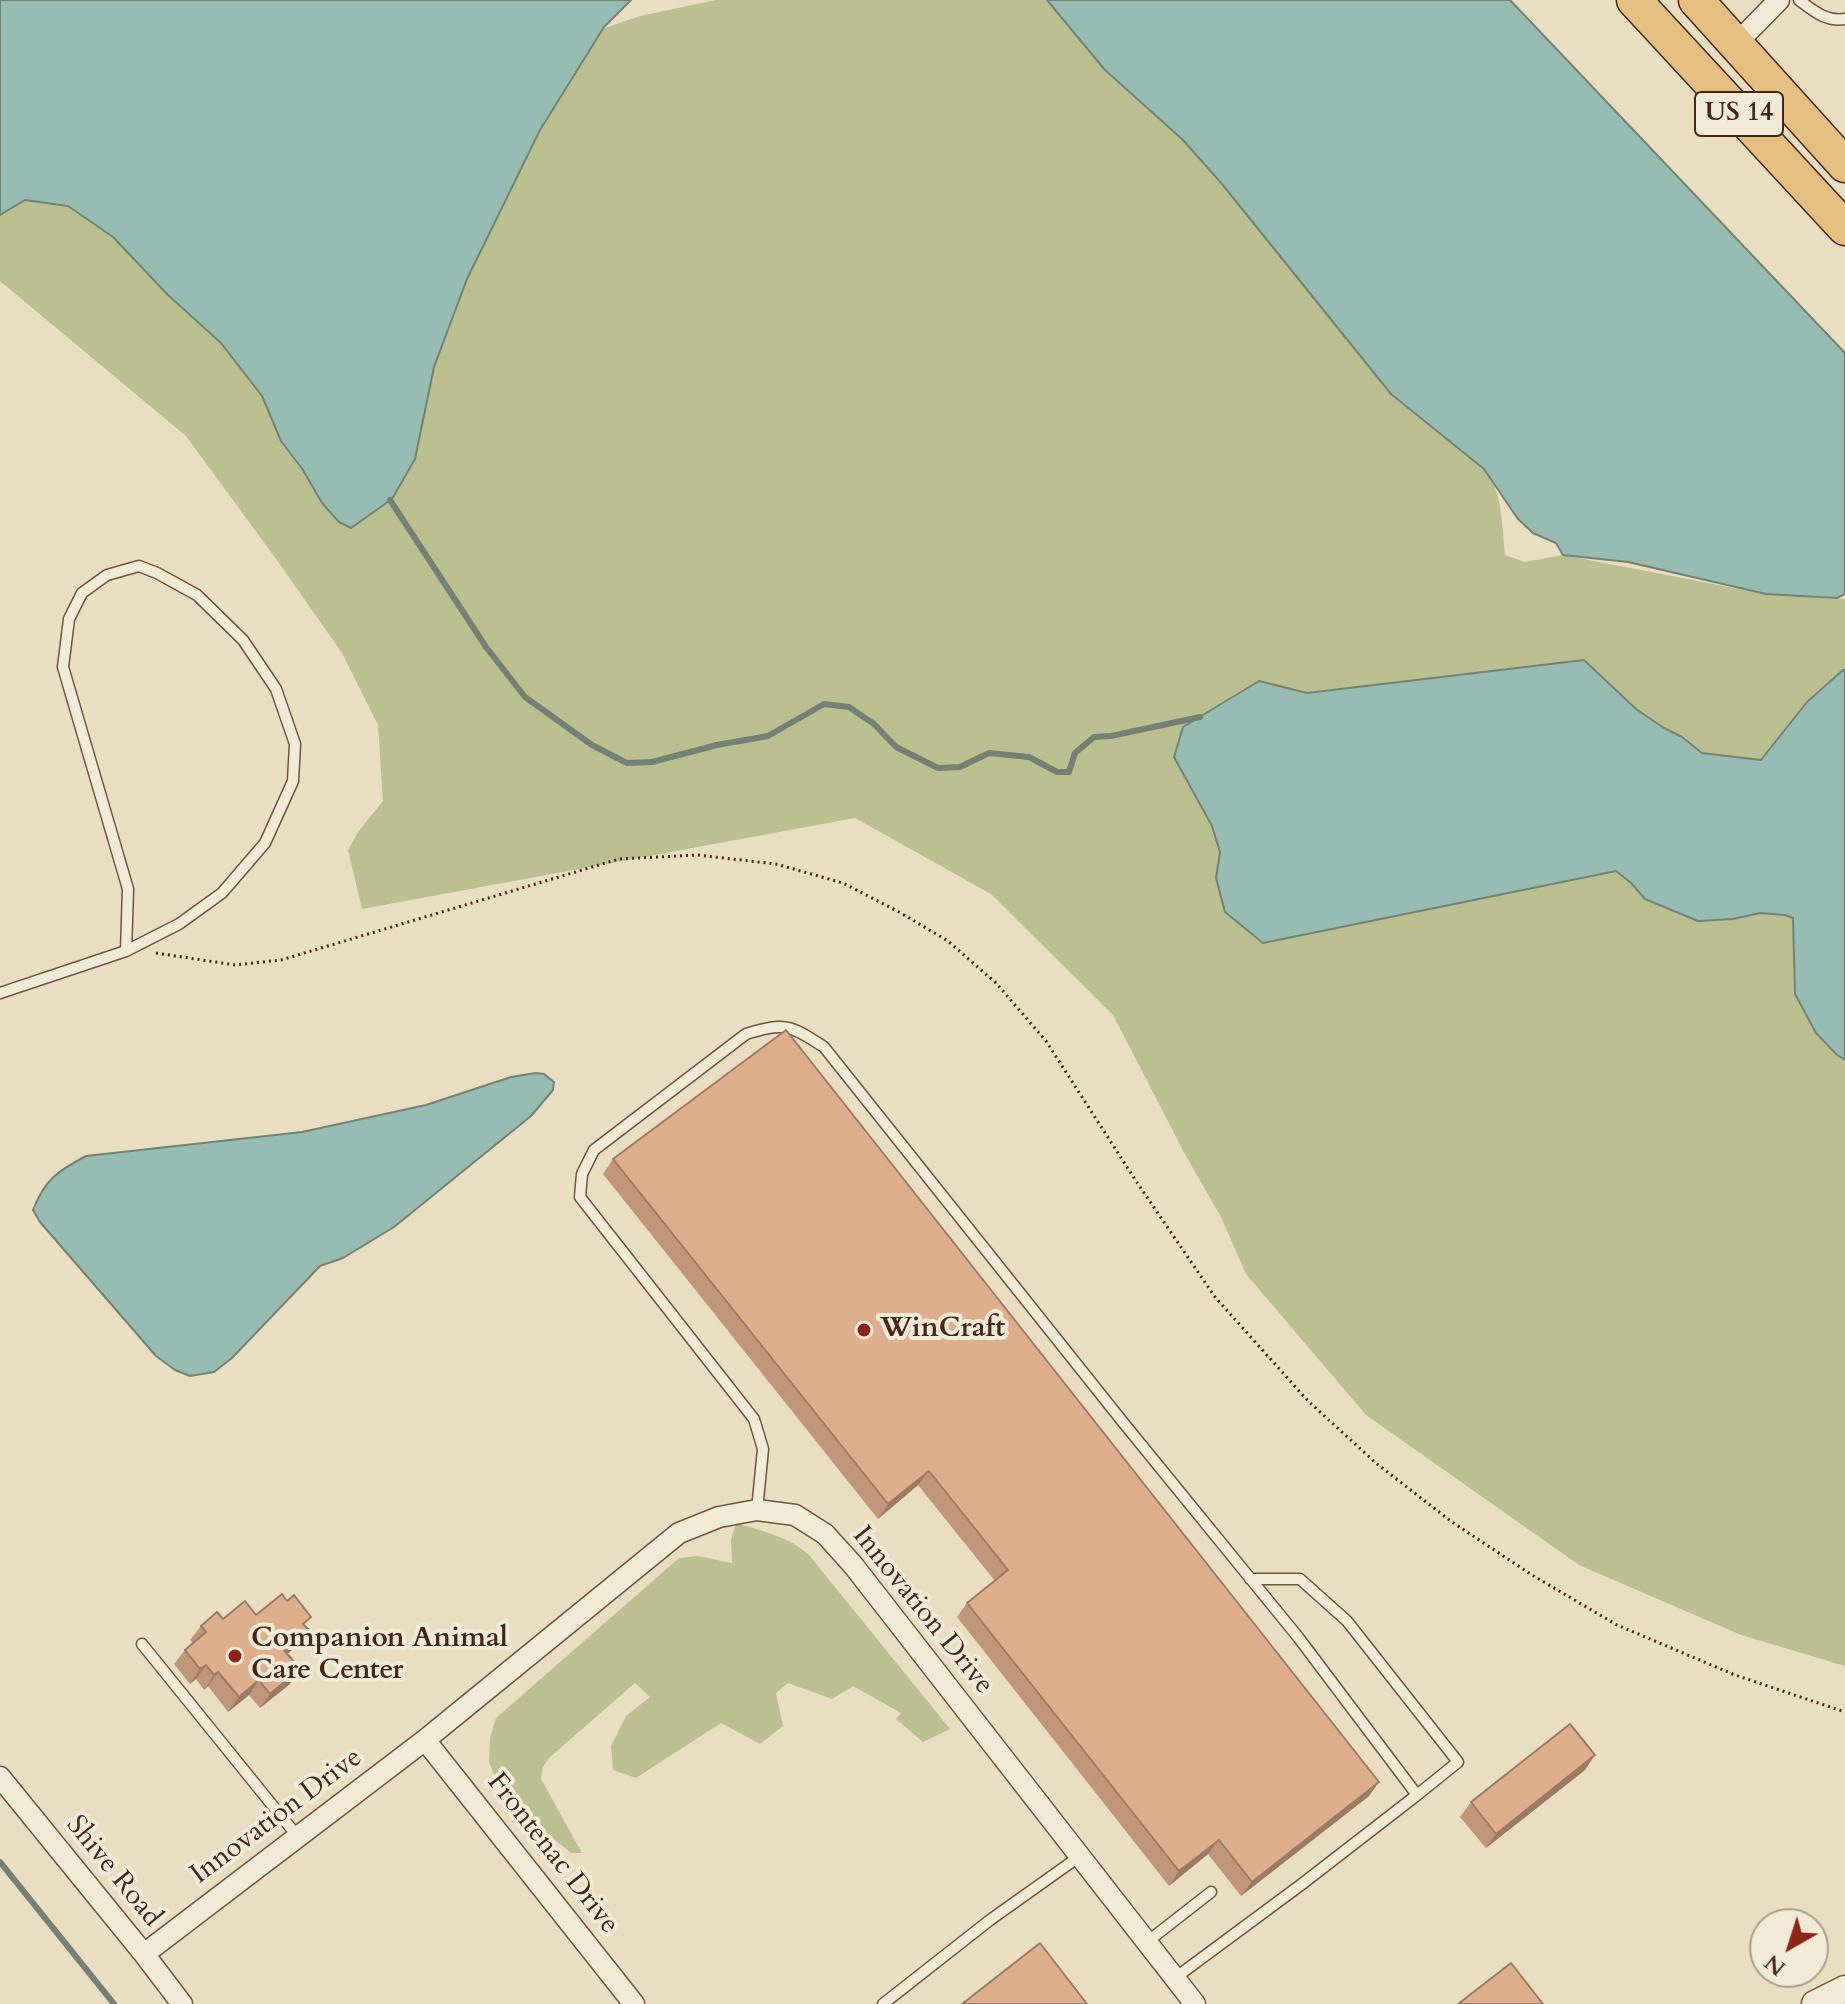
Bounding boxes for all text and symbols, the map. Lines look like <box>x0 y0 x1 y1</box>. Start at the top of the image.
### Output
road number: US 14 <box>1695 92 1783 136</box>
place label: WinCraft <box>880 1313 1005 1347</box>
marker: WinCraft <box>855 1321 873 1339</box>
street label: Innovation Drive <box>844 1520 1000 1702</box>
place label: Companion Animal Care Center <box>251 1623 508 1689</box>
marker: Companion Animal Care Center <box>226 1647 244 1665</box>
street label: Innovation Drive <box>185 1742 369 1892</box>
street label: Frontenac Drive <box>479 1767 625 1941</box>
street label: Shive Road <box>58 1810 168 1934</box>
north arrow <box>1749 1908 1829 1988</box>
text: N <box>1758 1947 1792 1983</box>

